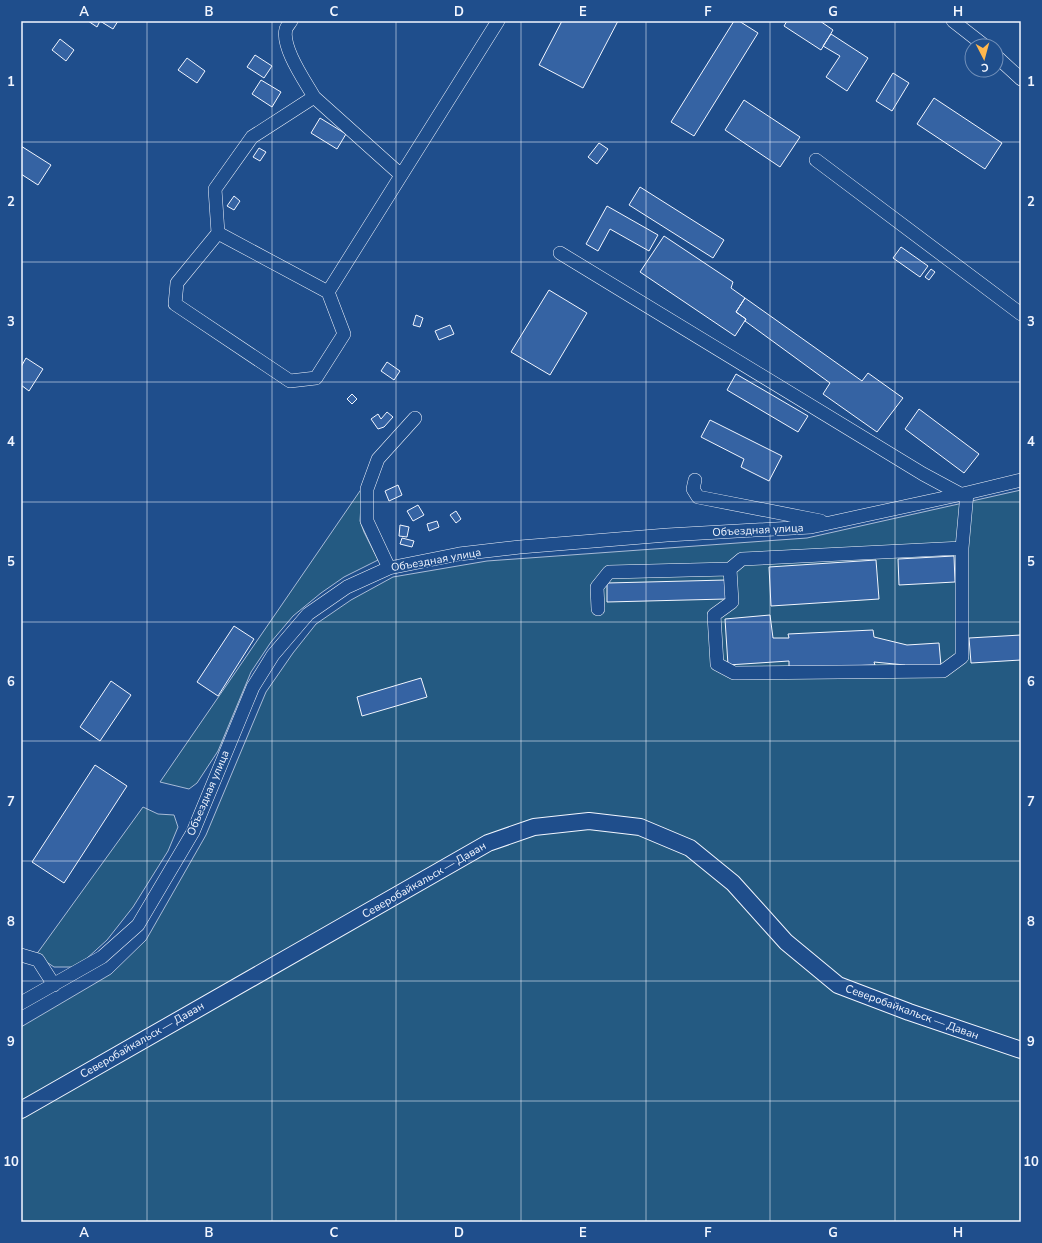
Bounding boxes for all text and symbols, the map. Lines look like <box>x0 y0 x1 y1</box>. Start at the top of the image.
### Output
text: A <box>79 3 89 21</box>
text: B <box>205 3 214 21</box>
text: C <box>330 3 339 21</box>
text: D <box>454 3 464 21</box>
text: E <box>579 3 587 21</box>
text: F <box>704 3 712 21</box>
text: G <box>828 3 838 21</box>
text: H <box>953 3 963 21</box>
north arrow <box>964 38 1004 78</box>
text: С <box>980 60 989 75</box>
text: 1 <box>7 73 15 91</box>
text: 1 <box>1027 73 1035 91</box>
text: 2 <box>7 193 15 211</box>
text: 2 <box>1027 193 1035 211</box>
text: 3 <box>7 313 15 331</box>
text: 3 <box>1027 313 1035 331</box>
text: 4 <box>7 433 15 451</box>
text: 4 <box>1027 433 1035 451</box>
street label: Объездная улица <box>712 520 804 540</box>
street label: Объездная улица <box>390 545 482 575</box>
text: 5 <box>7 553 15 571</box>
text: 5 <box>1027 553 1035 571</box>
text: 6 <box>7 673 15 691</box>
text: 6 <box>1027 673 1035 691</box>
street label: Объездная улица <box>183 748 233 838</box>
text: 7 <box>7 793 15 811</box>
text: 7 <box>1027 793 1035 811</box>
street label: Северобайкальск — Даван <box>359 838 489 922</box>
text: 8 <box>7 913 15 931</box>
text: 8 <box>1027 913 1035 931</box>
street label: Северобайкальск — Даван <box>843 981 981 1043</box>
street label: Северобайкальск — Даван <box>77 998 207 1082</box>
text: 9 <box>7 1033 15 1051</box>
text: 9 <box>1027 1033 1035 1051</box>
text: 10 <box>3 1153 19 1171</box>
text: 10 <box>1023 1153 1039 1171</box>
text: A <box>79 1224 89 1242</box>
text: B <box>205 1224 214 1242</box>
text: C <box>330 1224 339 1242</box>
text: D <box>454 1224 464 1242</box>
text: E <box>579 1224 587 1242</box>
text: F <box>704 1224 712 1242</box>
text: G <box>828 1224 838 1242</box>
text: H <box>953 1224 963 1242</box>

